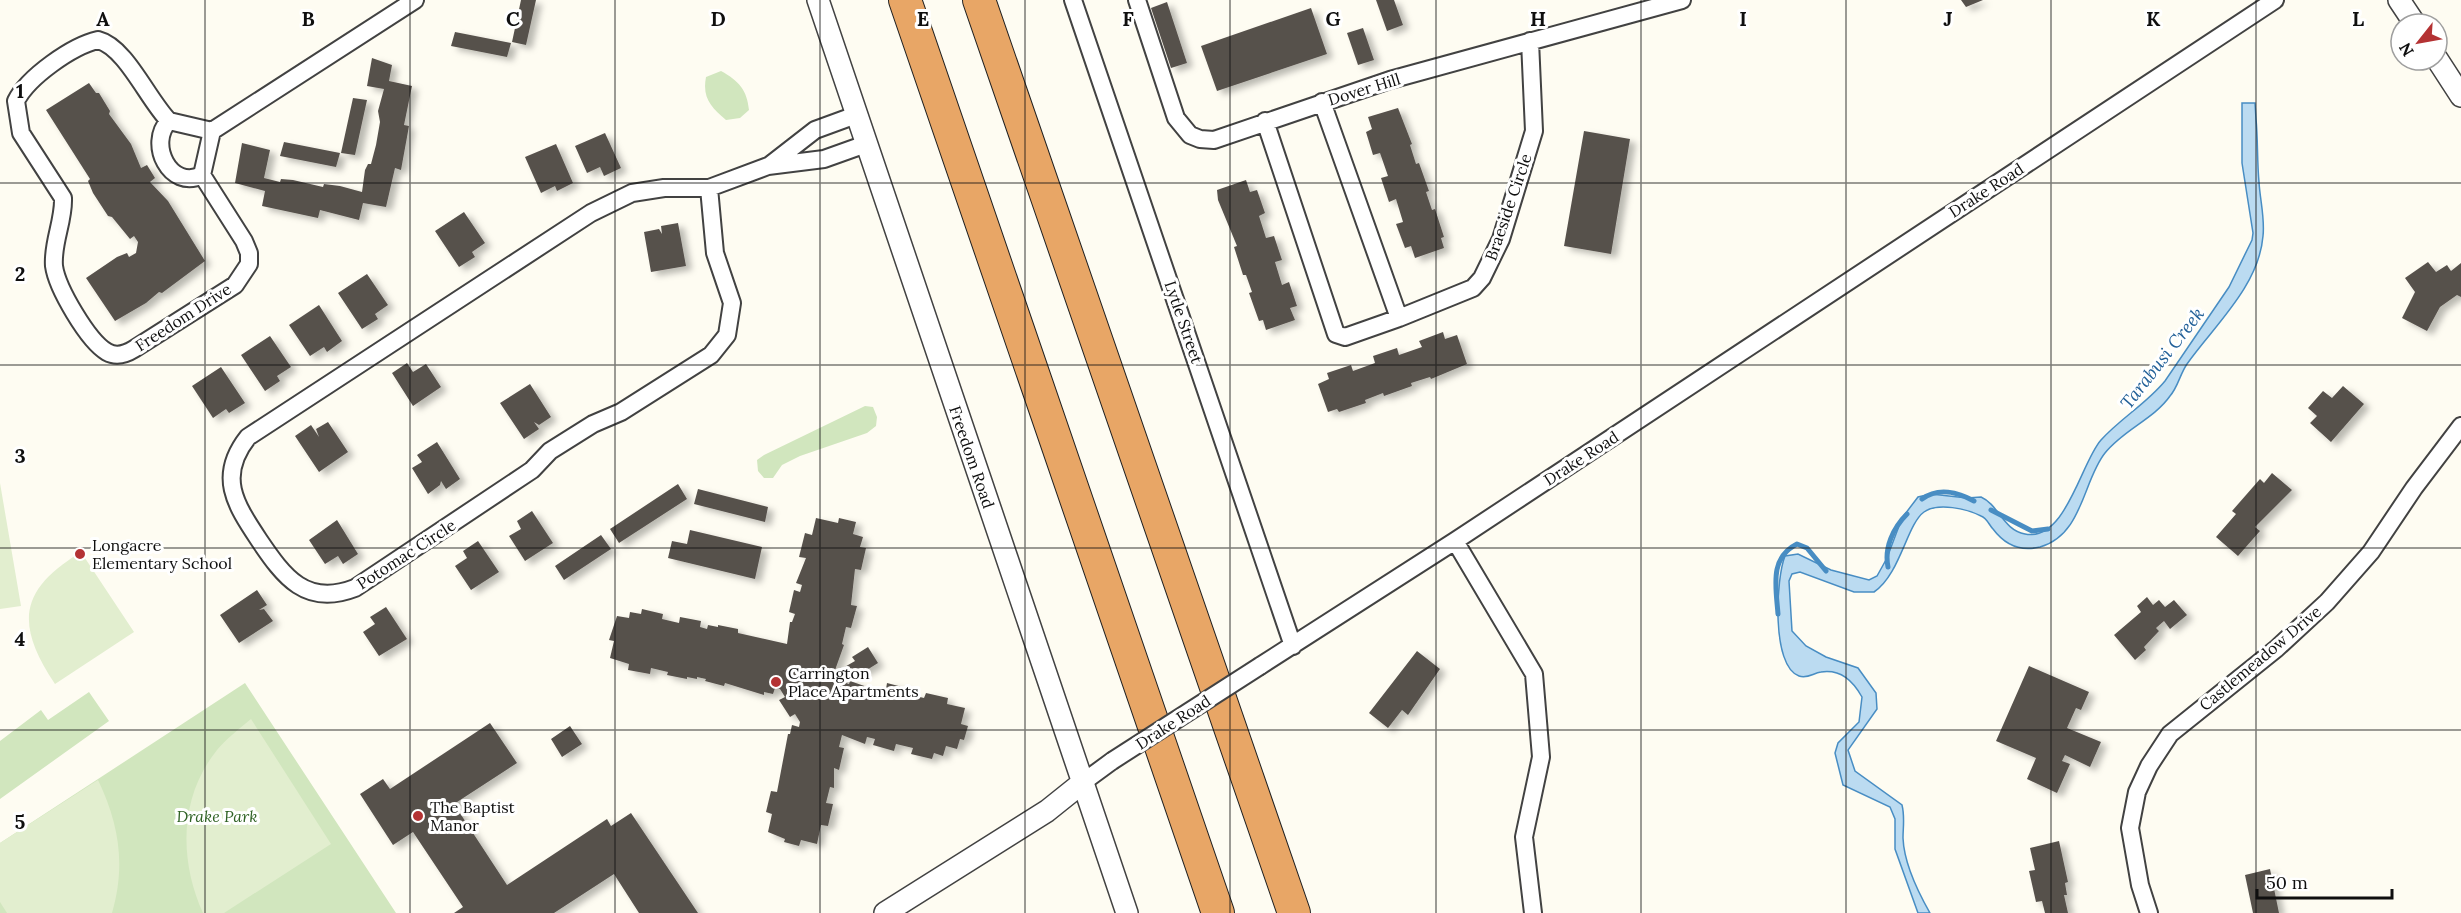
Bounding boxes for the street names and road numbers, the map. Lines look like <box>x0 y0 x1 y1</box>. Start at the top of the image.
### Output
street label: Dover Hill <box>1325 69 1403 109</box>
street label: Braeside Circle <box>1480 151 1536 263</box>
street label: Drake Road <box>1945 158 2028 222</box>
street label: Freedom Drive <box>131 278 235 355</box>
street label: Lytle Street <box>1161 278 1208 367</box>
street label: Freedom Road <box>945 403 999 511</box>
street label: Drake Road <box>1540 426 1623 490</box>
street label: Potomac Circle <box>353 514 459 593</box>
street label: Castlemeadow Drive <box>2195 601 2325 715</box>
street label: Drake Road <box>1132 690 1215 754</box>

